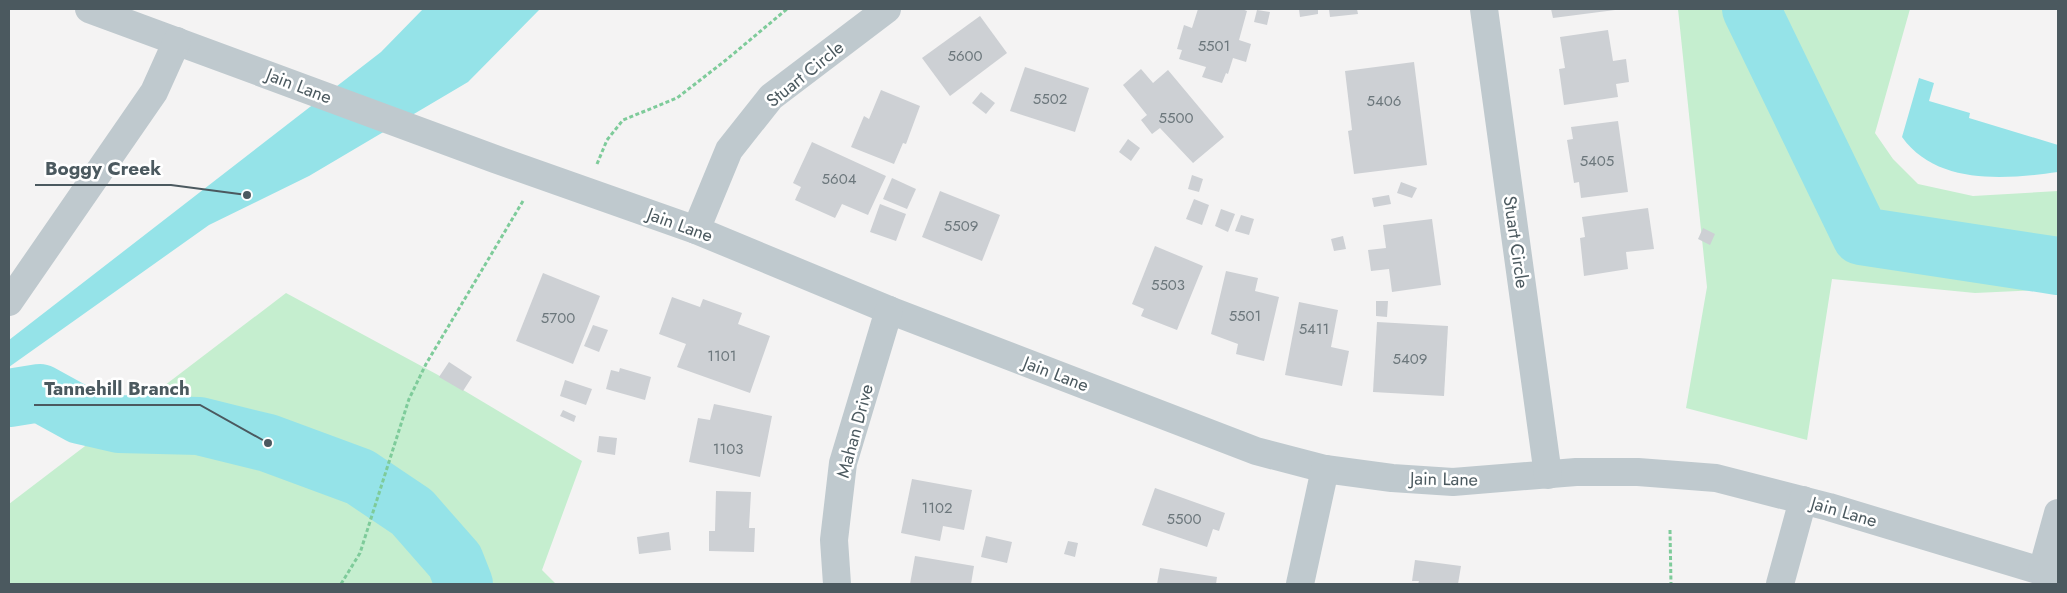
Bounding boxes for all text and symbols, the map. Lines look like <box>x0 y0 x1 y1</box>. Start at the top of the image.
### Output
street label: Stuart Circle <box>761 35 849 113</box>
house number: 5501 <box>1198 35 1230 57</box>
house number: 5600 <box>947 45 983 67</box>
street label: Jain Lane <box>261 61 335 110</box>
house number: 5502 <box>1033 88 1067 110</box>
house number: 5406 <box>1367 90 1401 112</box>
house number: 5500 <box>1159 107 1193 129</box>
house number: 5405 <box>1580 150 1614 172</box>
callout: Boggy Creek <box>35 151 171 185</box>
text: Boggy Creek <box>45 155 161 182</box>
house number: 5604 <box>822 168 857 190</box>
street label: Stuart Circle <box>1497 194 1535 290</box>
street label: Jain Lane <box>642 200 716 249</box>
house number: 5509 <box>944 215 978 237</box>
house number: 5503 <box>1151 274 1185 296</box>
house number: 5501 <box>1229 305 1261 327</box>
house number: 5700 <box>541 307 575 329</box>
house number: 5411 <box>1299 318 1329 340</box>
house number: 1101 <box>707 345 737 367</box>
house number: 5409 <box>1393 348 1427 370</box>
street label: Jain Lane <box>1018 349 1092 398</box>
callout: Tannehill Branch <box>34 371 200 405</box>
text: Tannehill Branch <box>44 375 190 402</box>
street label: Mahan Drive <box>830 381 880 481</box>
house number: 1103 <box>713 438 743 460</box>
street label: Jain Lane <box>1408 465 1478 493</box>
street label: Jain Lane <box>1806 490 1880 534</box>
house number: 1102 <box>921 497 953 519</box>
house number: 5500 <box>1167 508 1201 530</box>

